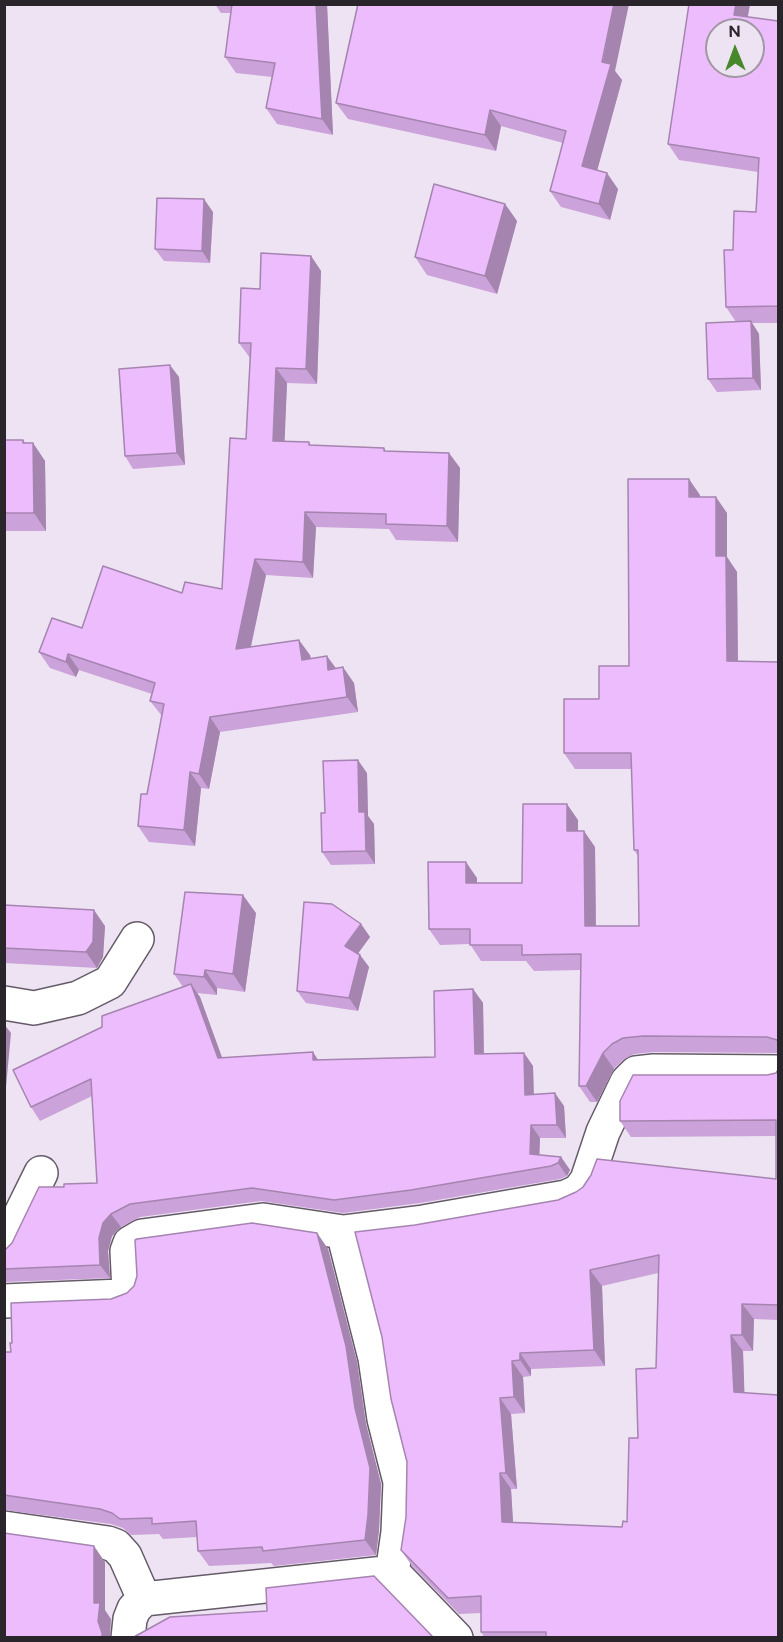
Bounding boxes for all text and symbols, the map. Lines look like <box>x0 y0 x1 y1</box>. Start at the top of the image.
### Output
north arrow <box>705 18 765 78</box>
text: N <box>728 22 741 41</box>

